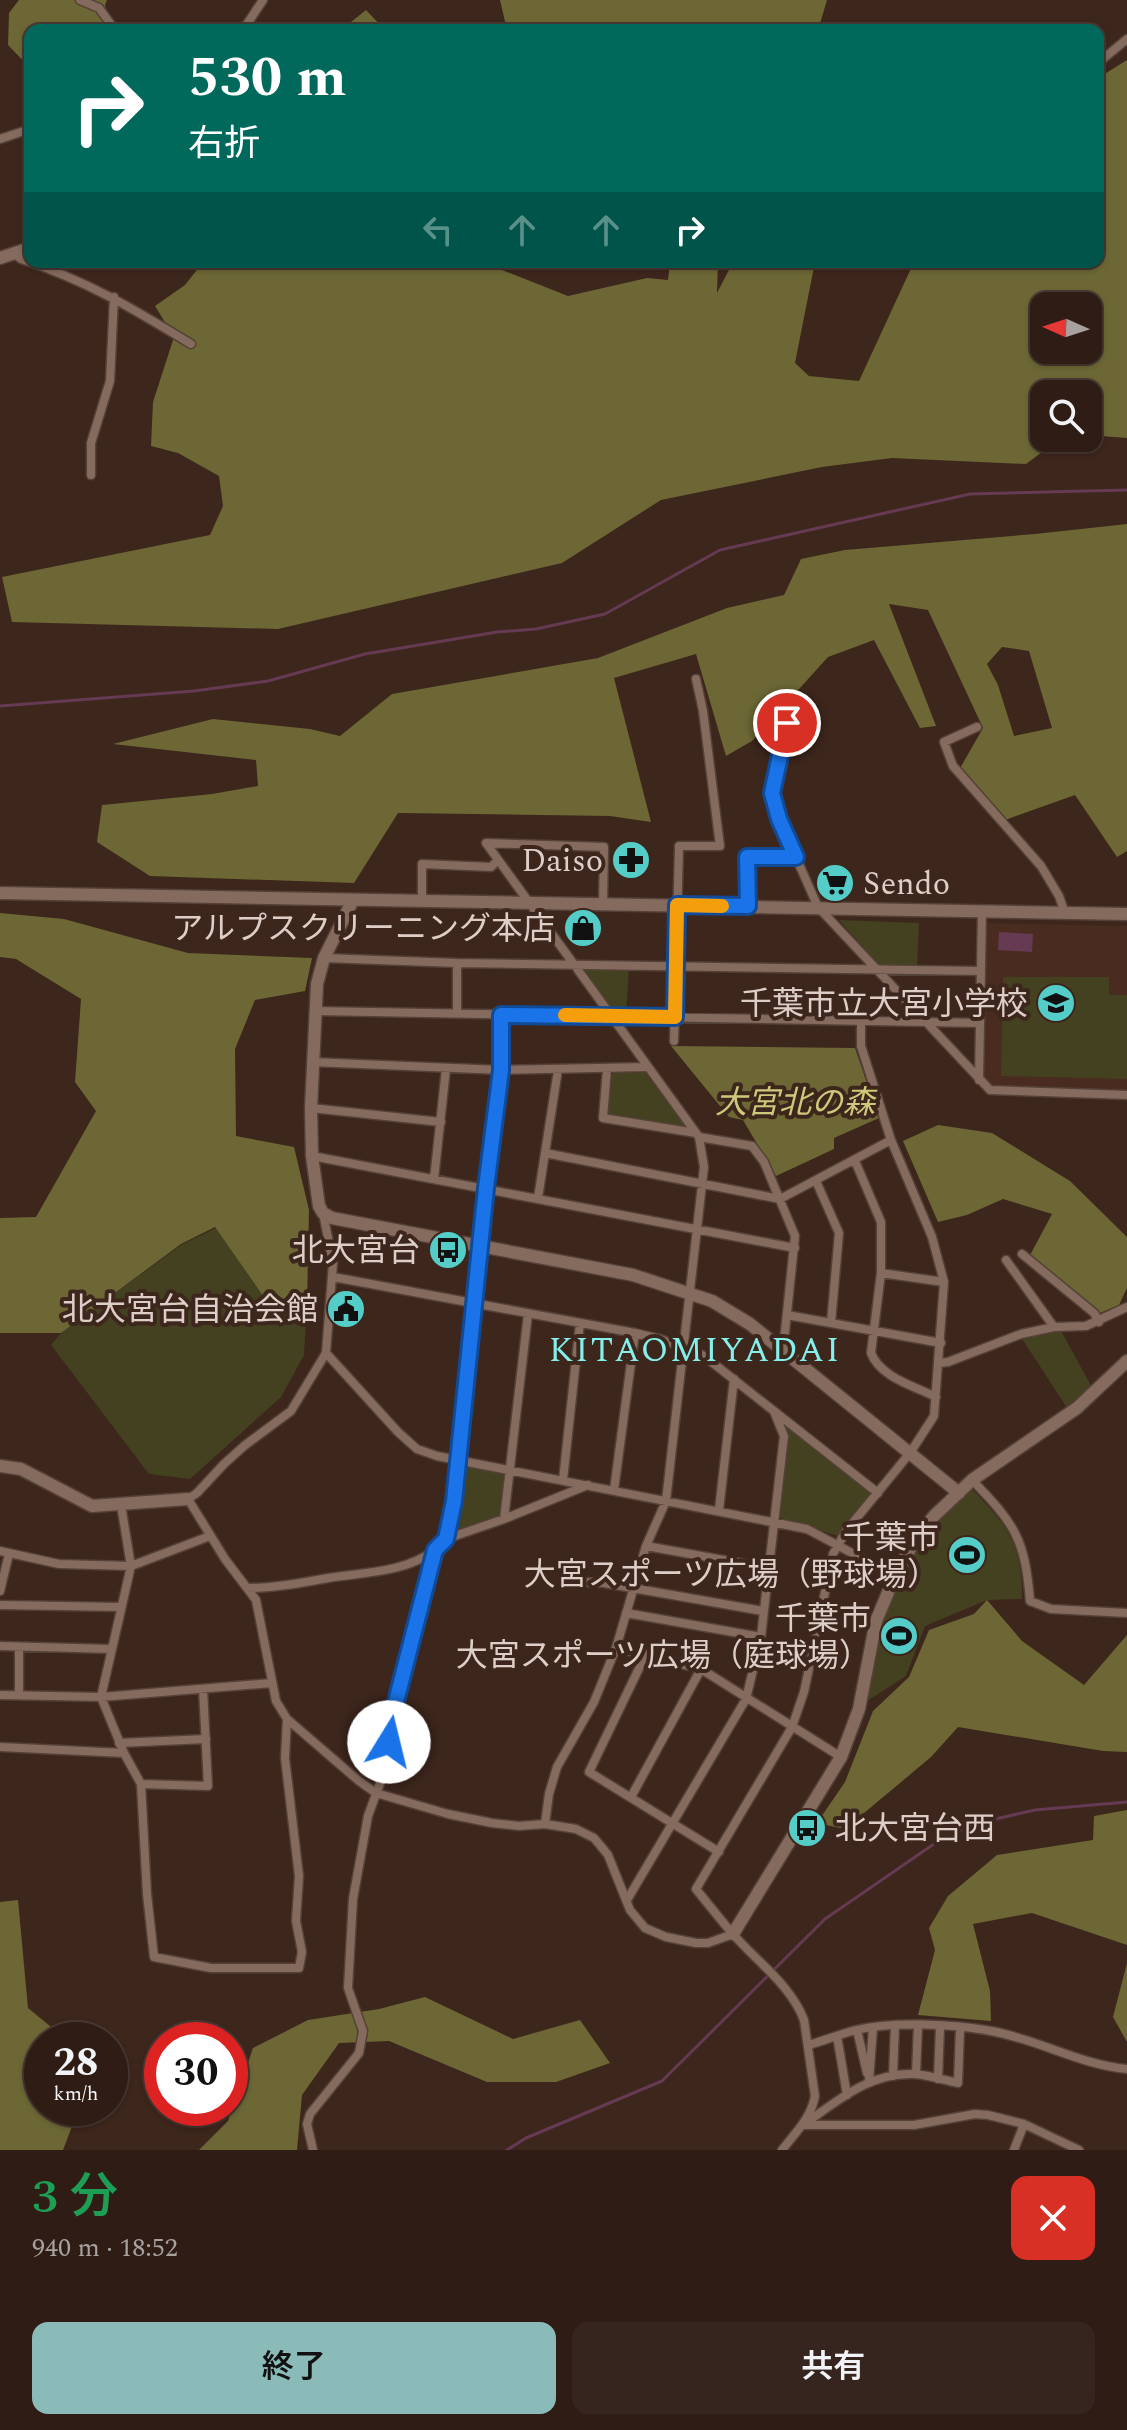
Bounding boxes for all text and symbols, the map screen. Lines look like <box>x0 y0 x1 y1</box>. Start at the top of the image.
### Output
text: 530 m <box>188 36 347 121</box>
icon: right <box>56 56 160 160</box>
text: 右折 <box>188 117 260 172</box>
icon: left <box>416 208 460 252</box>
icon: ahead <box>500 208 544 252</box>
icon: ahead <box>584 208 628 252</box>
icon: right <box>668 208 712 252</box>
north arrow <box>1030 292 1102 364</box>
map controls <box>1030 292 1102 452</box>
button: search <box>1030 380 1102 452</box>
pin <box>753 689 821 757</box>
icon: arrive <box>765 701 809 745</box>
place label: Daiso <box>521 837 603 886</box>
pharmacy icon: Daiso <box>610 839 652 881</box>
place label: Sendo <box>863 860 950 909</box>
supermarket icon: Sendo <box>814 862 856 904</box>
place label: アルプスクリーニング本店 <box>171 905 555 954</box>
shop icon: アルプスクリーニング本店 <box>562 907 604 949</box>
place label: 千葉市立大宮小学校 <box>740 980 1028 1029</box>
school or university icon: 千葉市立大宮小学校 <box>1035 982 1077 1024</box>
park label: 大宮北の森 <box>715 1079 878 1128</box>
place label: 北大宮台 <box>292 1227 420 1276</box>
bus stop icon: 北大宮台 <box>427 1229 469 1271</box>
place label: 北大宮台自治会館 <box>62 1286 318 1335</box>
public building icon: 北大宮台自治会館 <box>325 1288 367 1330</box>
district label: KITAOMIYADAI <box>549 1325 841 1377</box>
place label: 千葉市 大宮スポーツ広場（野球場） <box>524 1514 939 1600</box>
sports icon: 千葉市 大宮スポーツ広場（野球場） <box>946 1534 988 1576</box>
place label: 千葉市 大宮スポーツ広場（庭球場） <box>456 1595 871 1681</box>
sports icon: 千葉市 大宮スポーツ広場（庭球場） <box>878 1615 920 1657</box>
position arrow <box>347 1700 431 1784</box>
place label: 北大宮台西 <box>835 1805 995 1854</box>
bus stop icon: 北大宮台西 <box>786 1807 828 1849</box>
speed limit sign: 30 <box>144 2022 248 2126</box>
text: 28 <box>54 2033 98 2094</box>
text: km/h <box>54 2079 99 2109</box>
text: 3 分 <box>32 2161 118 2234</box>
button: close <box>1011 2176 1095 2260</box>
text: 940 m · 18:52 <box>32 2228 178 2268</box>
button: 終了 <box>32 2322 556 2414</box>
button: 共有 <box>572 2322 1095 2414</box>

